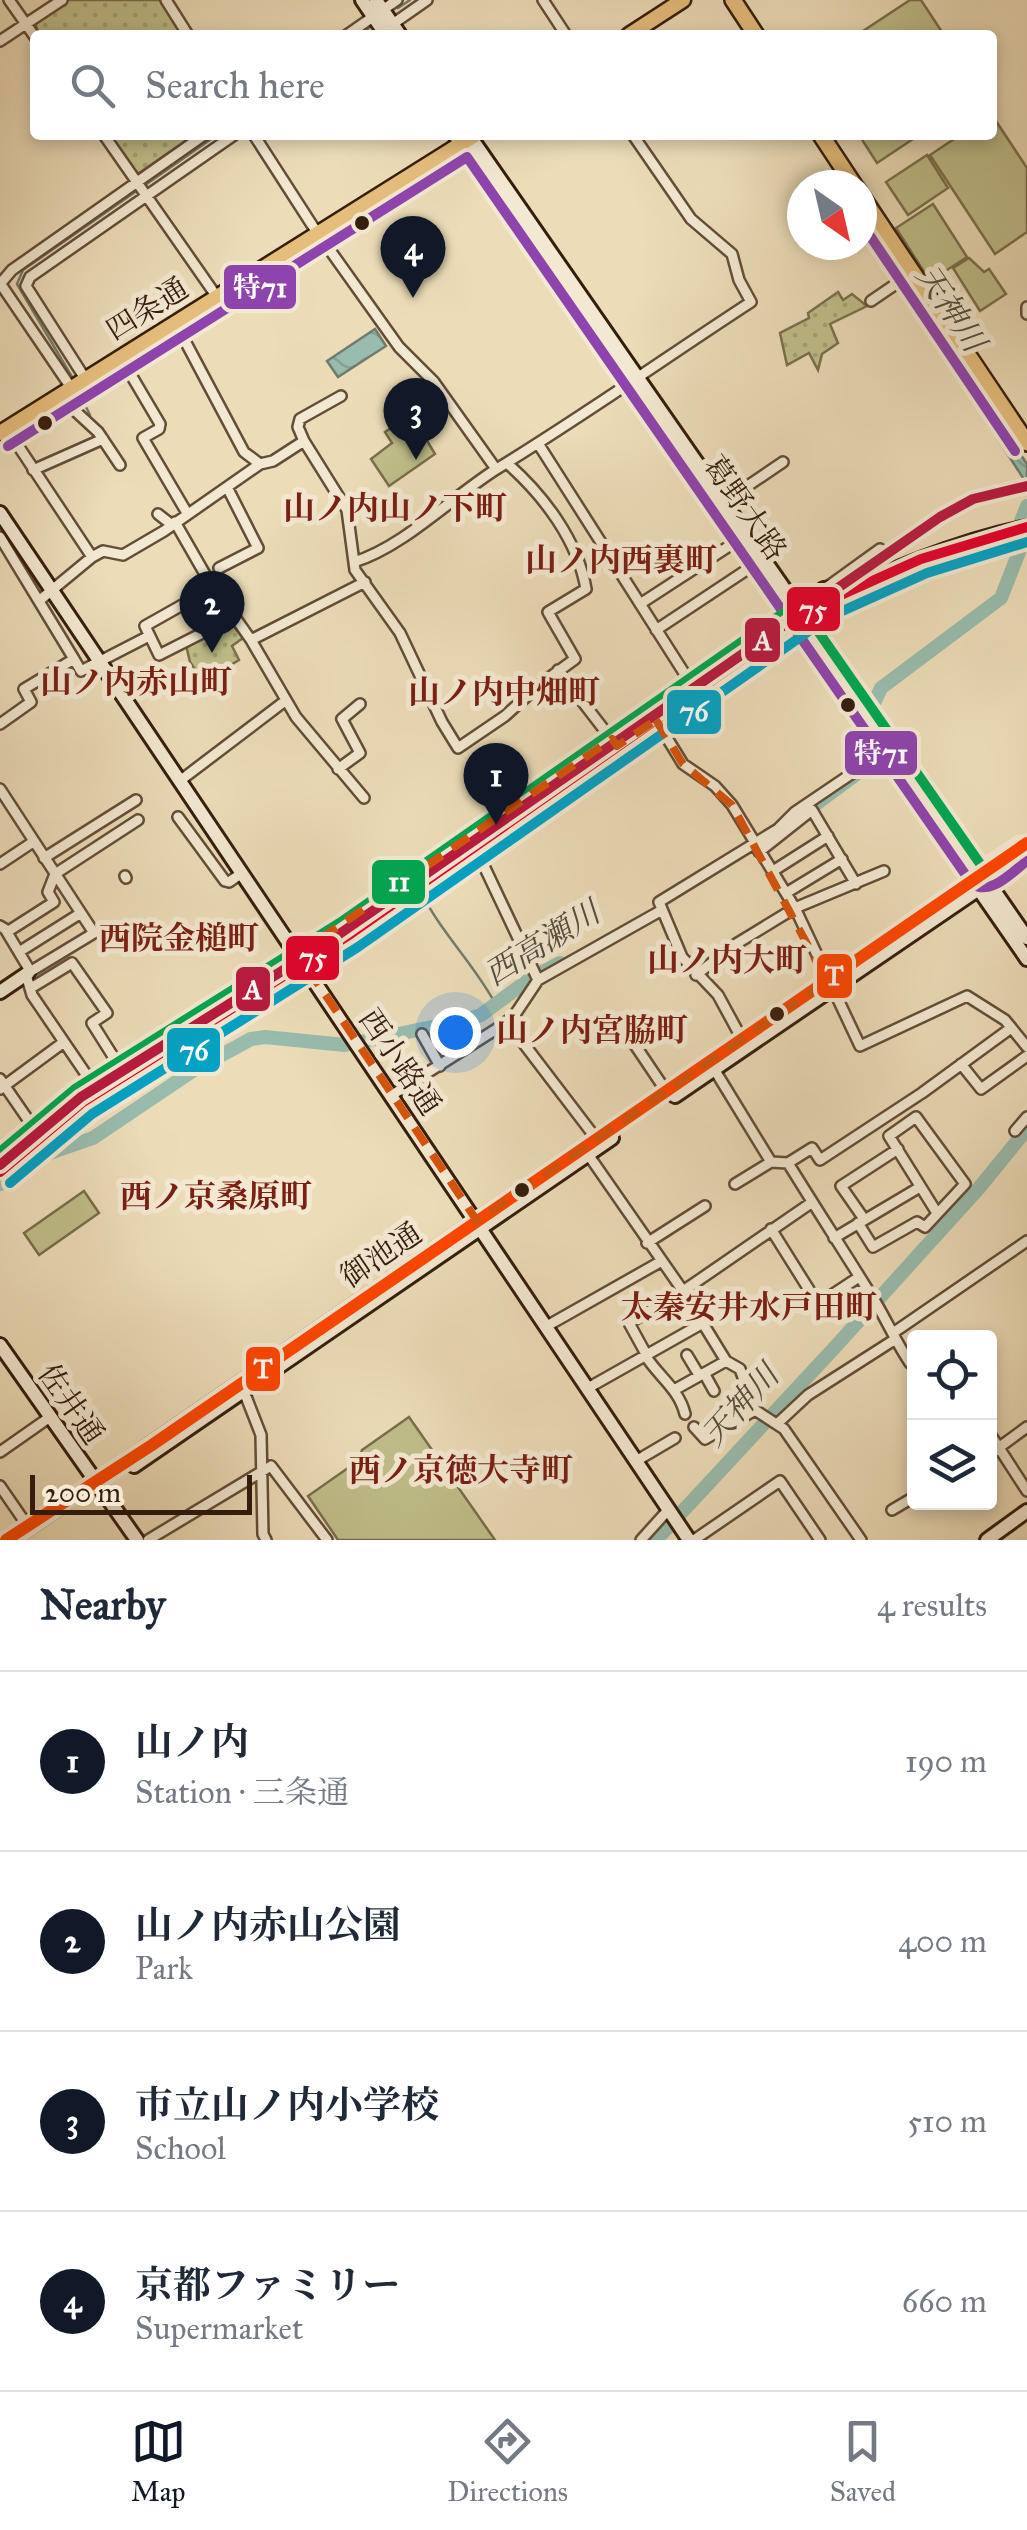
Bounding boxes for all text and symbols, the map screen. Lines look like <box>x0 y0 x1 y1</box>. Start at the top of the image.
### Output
search box <box>30 30 997 140</box>
icon: search <box>65 58 120 113</box>
text: Search here <box>145 62 325 108</box>
north arrow <box>787 170 877 260</box>
unlabelled marker <box>352 213 372 233</box>
pin: 4 <box>380 216 446 298</box>
water label: 天神川 <box>908 258 995 361</box>
line badge: 特71 <box>222 263 298 311</box>
street label: 四条通 <box>99 270 195 348</box>
text: 特71 <box>233 270 287 305</box>
pin: 3 <box>384 378 448 460</box>
unlabelled marker <box>35 413 55 433</box>
street label: 葛野大路 <box>696 449 794 567</box>
district label: 山ノ内山ノ下町 <box>283 489 507 528</box>
district label: 山ノ内西裏町 <box>525 541 717 580</box>
pin: 2 <box>180 570 244 653</box>
line badge: 75 <box>785 585 842 633</box>
text: 75 <box>799 592 827 627</box>
line badge: A <box>743 616 782 664</box>
text: A <box>752 623 774 658</box>
district label: 山ノ内赤山町 <box>40 663 232 702</box>
district label: 山ノ内中畑町 <box>408 673 600 712</box>
line badge: 76 <box>665 688 723 736</box>
text: 76 <box>679 694 710 729</box>
unlabelled marker <box>838 695 858 715</box>
line badge: 特71 <box>843 729 919 777</box>
text: 特71 <box>854 736 908 771</box>
pin: 1 <box>464 742 528 825</box>
line badge: 11 <box>370 858 427 906</box>
text: 11 <box>388 864 410 899</box>
water label: 西高瀬川 <box>478 891 609 994</box>
district label: 西院金槌町 <box>99 919 259 958</box>
line badge: 75 <box>284 934 341 982</box>
text: 75 <box>299 940 327 975</box>
district label: 山ノ内大町 <box>647 941 807 980</box>
line badge: T <box>815 952 854 1000</box>
text: T <box>824 958 844 993</box>
line badge: A <box>234 965 272 1013</box>
text: A <box>242 972 264 1007</box>
street label: 西小路通 <box>352 1002 448 1122</box>
unlabelled marker <box>767 1004 787 1024</box>
your location <box>430 1007 481 1058</box>
district label: 山ノ内宮脇町 <box>496 1011 688 1050</box>
line badge: 76 <box>165 1026 222 1074</box>
text: 76 <box>179 1033 210 1068</box>
district label: 西ノ京桑原町 <box>120 1177 312 1216</box>
unlabelled marker <box>512 1180 532 1200</box>
street label: 御池通 <box>334 1215 428 1295</box>
district label: 太秦安井水戸田町 <box>621 1288 877 1327</box>
map controls <box>907 1330 997 1510</box>
button: locate <box>907 1330 997 1420</box>
line badge: T <box>244 1345 282 1393</box>
text: T <box>253 1351 273 1386</box>
water label: 天神川 <box>694 1354 789 1454</box>
street label: 佐井通 <box>30 1357 112 1451</box>
button: layers <box>907 1420 997 1510</box>
district label: 西ノ京徳大寺町 <box>349 1451 573 1490</box>
scale bar <box>30 1470 252 1514</box>
text: 200 m <box>45 1475 121 1510</box>
text: Nearby <box>40 1579 165 1631</box>
text: 4 results <box>877 1586 987 1625</box>
text: 山ノ内 <box>135 1719 249 1765</box>
text: 1 <box>66 1742 79 1781</box>
text: 190 m <box>905 1742 987 1781</box>
text: Station · 三条通 <box>135 1773 349 1812</box>
text: 山ノ内赤山公園 <box>135 1902 401 1948</box>
text: 2 <box>65 1922 80 1961</box>
text: 400 m <box>898 1922 987 1961</box>
text: Park <box>135 1949 193 1988</box>
text: 市立山ノ内小学校 <box>135 2082 439 2128</box>
text: 3 <box>66 2102 79 2141</box>
text: 510 m <box>907 2102 987 2141</box>
text: School <box>135 2129 226 2168</box>
text: 京都ファミリー <box>135 2262 400 2308</box>
text: 4 <box>64 2282 81 2321</box>
text: 660 m <box>902 2282 987 2321</box>
text: Supermarket <box>135 2309 303 2348</box>
tab: Map <box>131 2414 186 2509</box>
tab: Directions <box>447 2414 568 2509</box>
tab: Saved <box>830 2414 896 2509</box>

